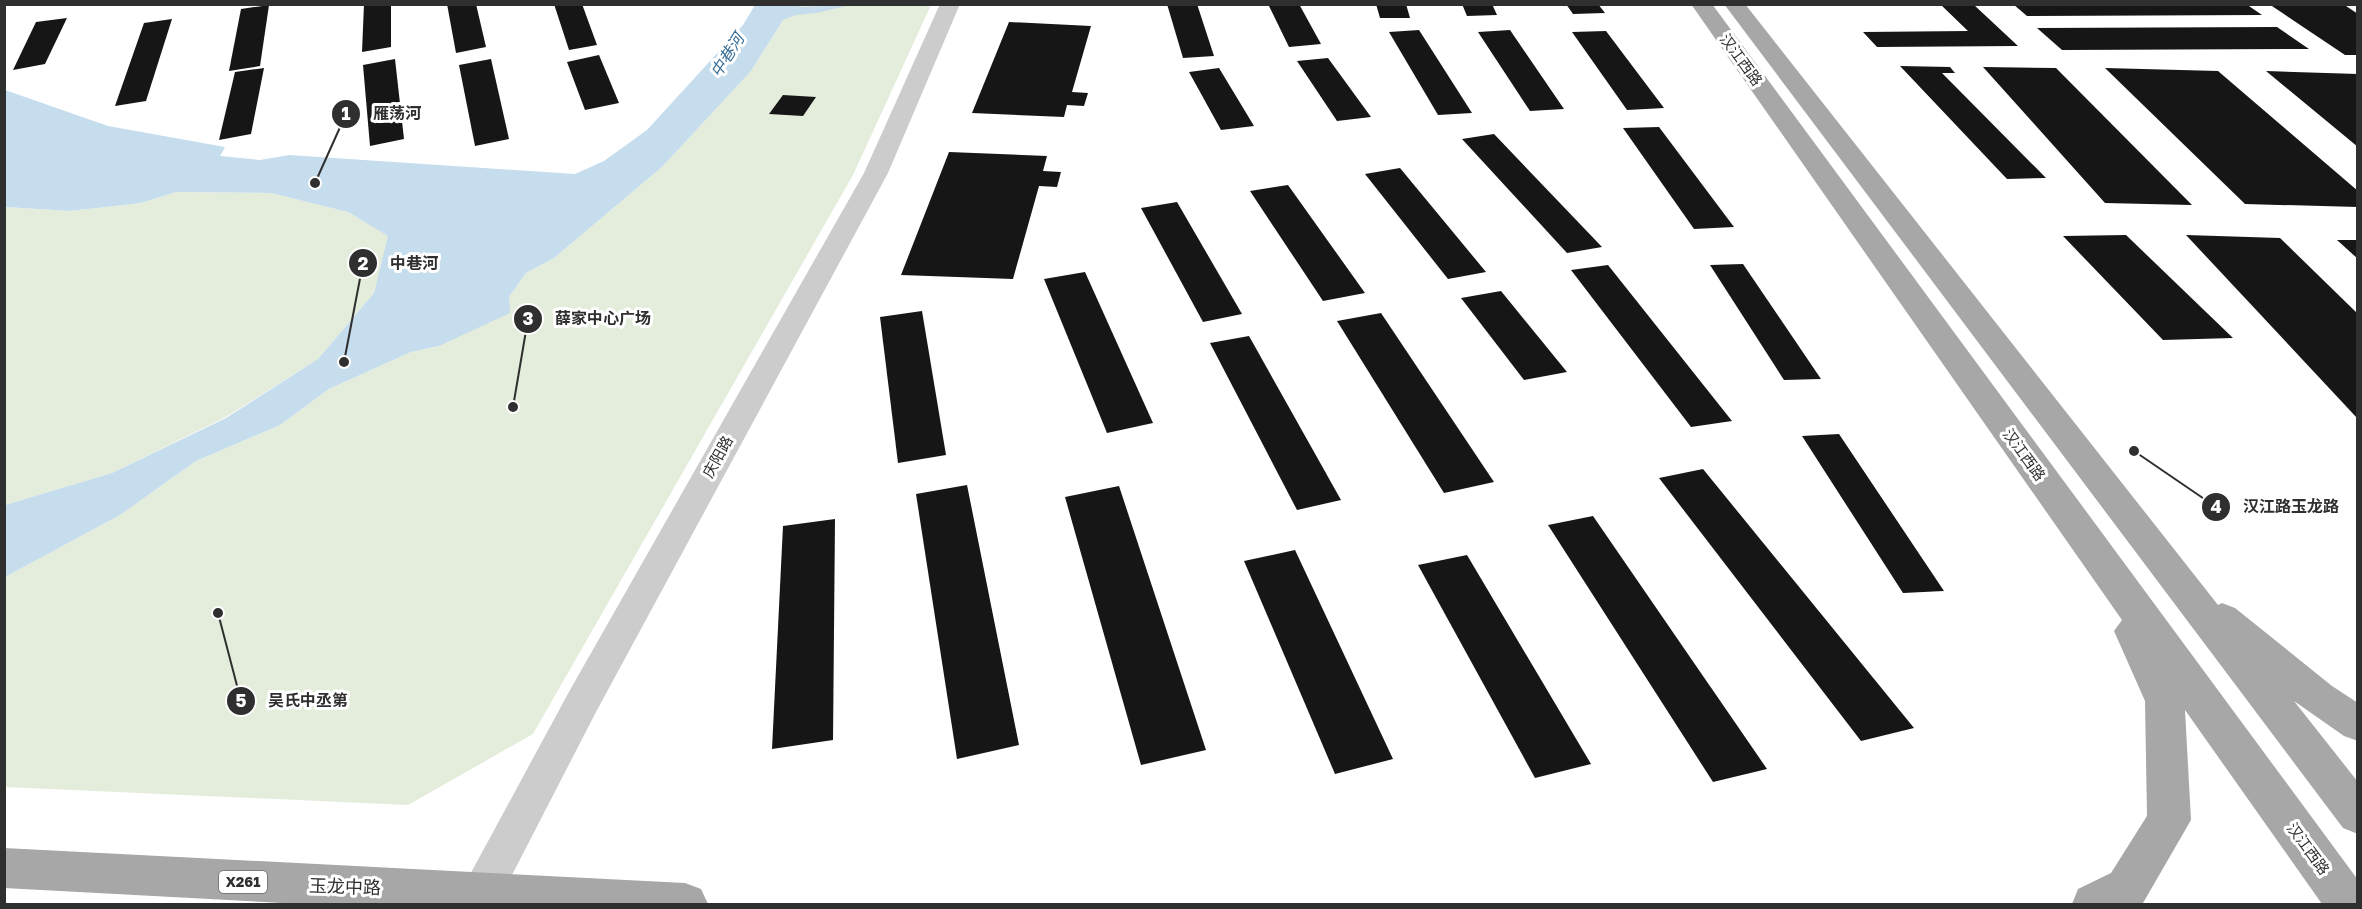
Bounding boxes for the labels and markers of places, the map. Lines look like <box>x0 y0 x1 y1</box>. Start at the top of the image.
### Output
callout: 雁荡河 <box>331 97 433 131</box>
callout: 中巷河 <box>348 246 450 280</box>
callout: 薛家中心广场 <box>513 302 663 336</box>
callout: 汉江路玉龙路 <box>2201 490 2351 524</box>
callout: 吴氏中丞第 <box>226 684 360 718</box>

